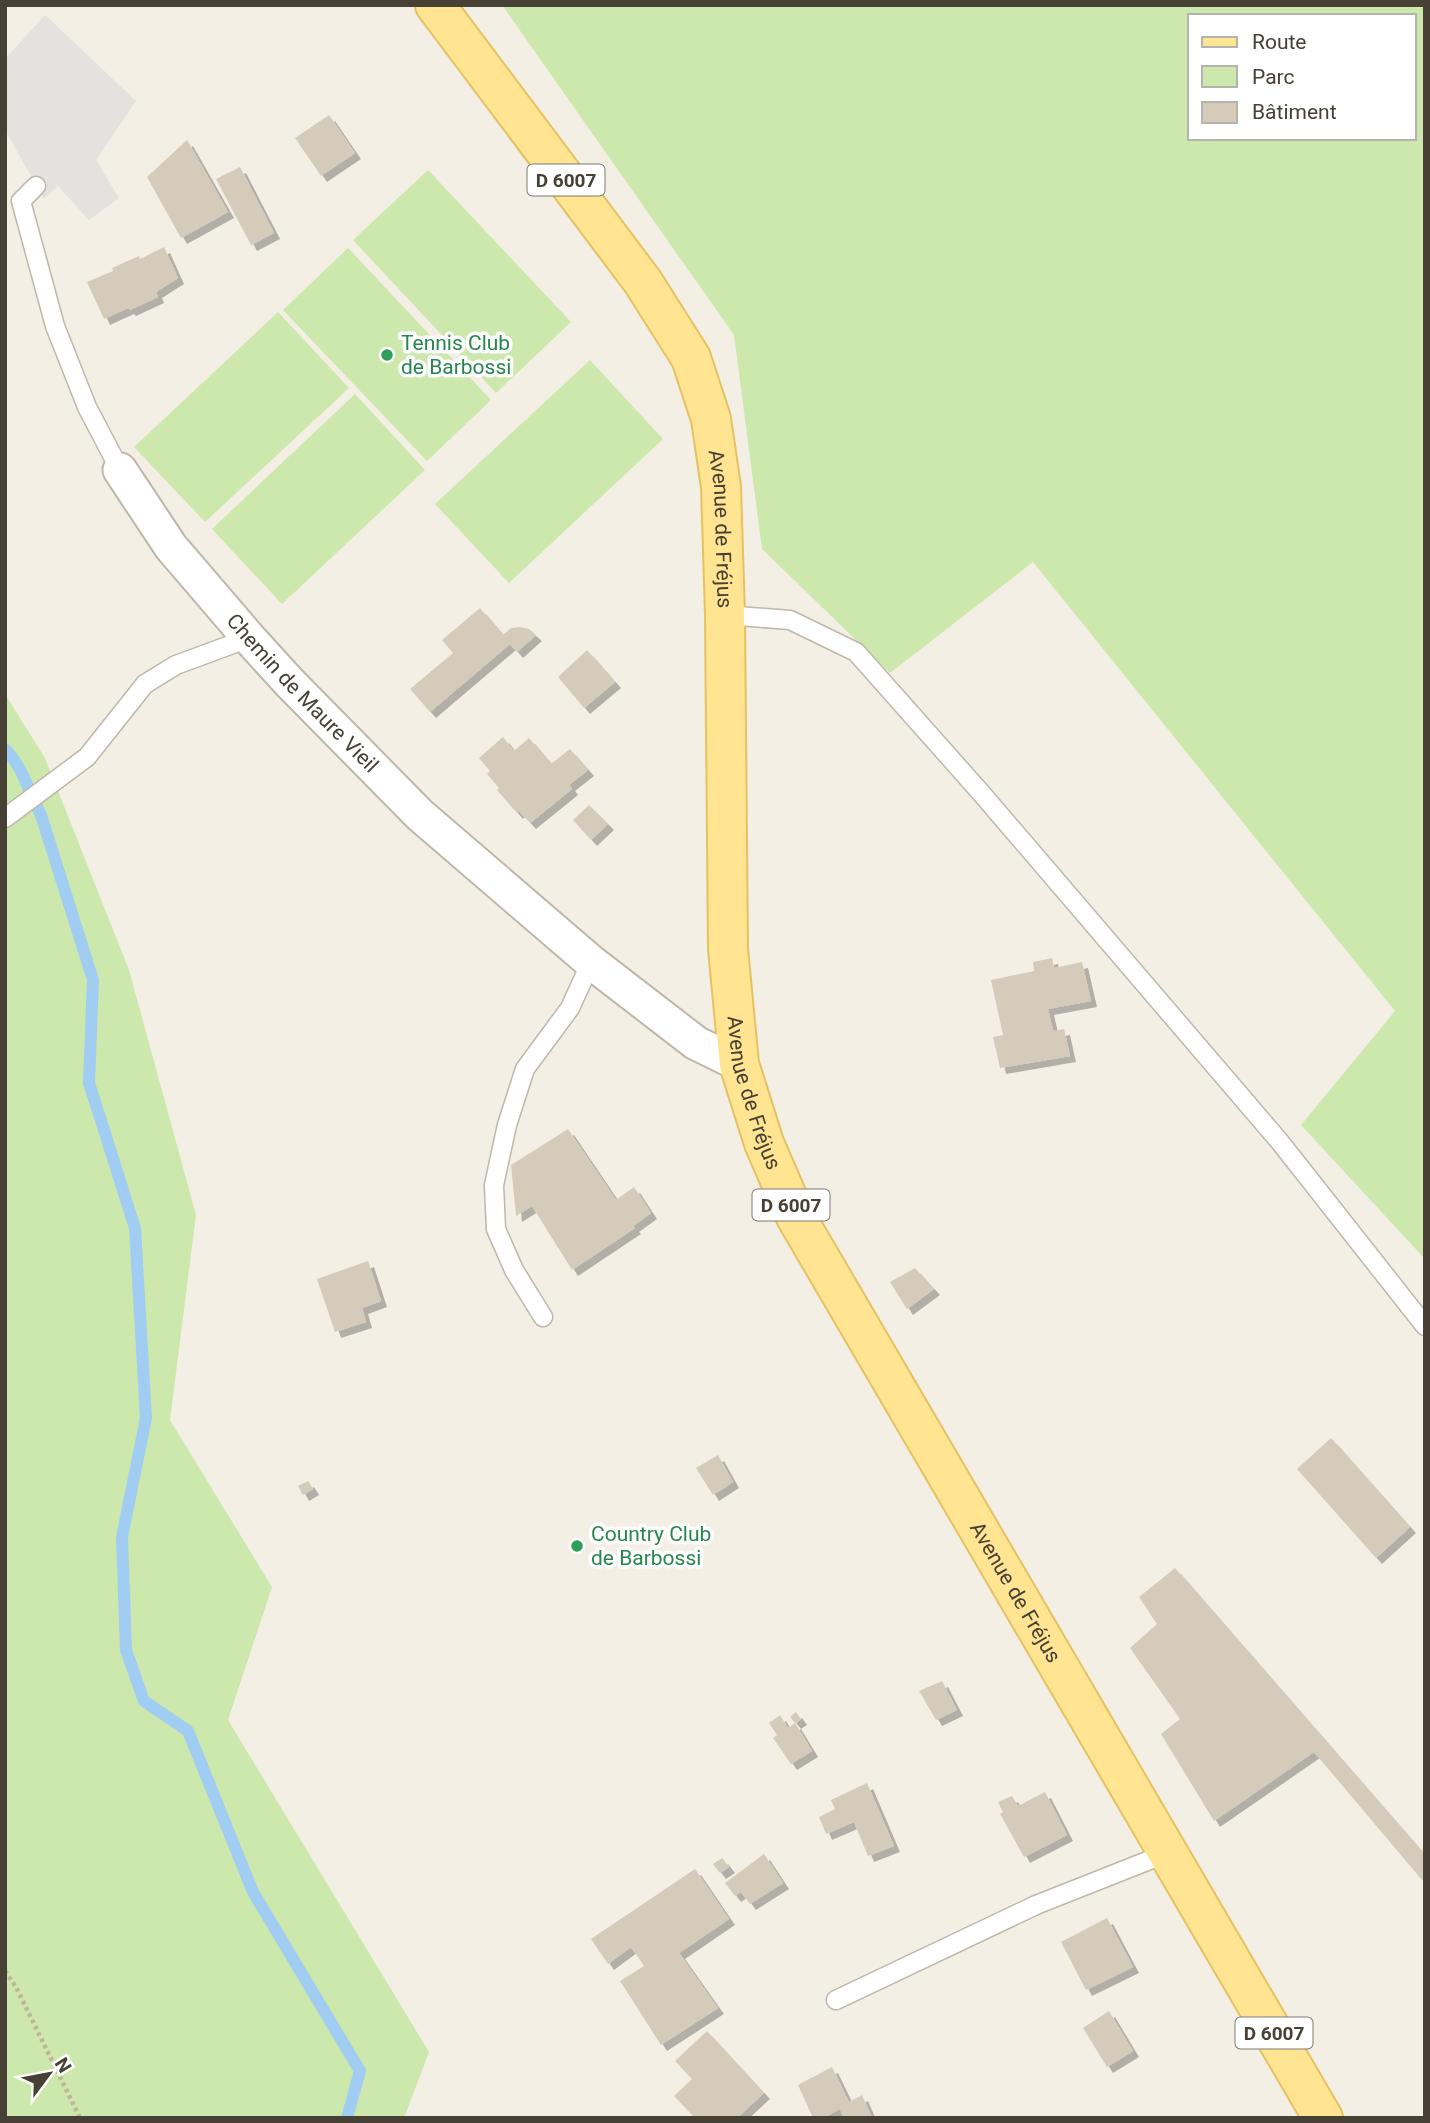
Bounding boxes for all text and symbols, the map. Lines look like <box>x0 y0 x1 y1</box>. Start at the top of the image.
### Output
legend <box>1188 14 1416 140</box>
text: Route <box>1252 30 1307 54</box>
text: Parc <box>1252 65 1294 89</box>
text: Bâtiment <box>1252 100 1337 124</box>
road number: D 6007 <box>528 164 604 196</box>
place label: Tennis Club de Barbossi <box>401 331 511 379</box>
marker: Tennis Club de Barbossi <box>379 347 395 363</box>
street label: Avenue de Fréjus <box>704 448 737 609</box>
street label: Chemin de Maure Vieil <box>222 609 383 777</box>
street label: Avenue de Fréjus <box>722 1015 786 1173</box>
road number: D 6007 <box>752 1190 830 1220</box>
street label: Avenue de Fréjus <box>965 1518 1066 1667</box>
place label: Country Club de Barbossi <box>591 1522 711 1570</box>
marker: Country Club de Barbossi <box>569 1538 585 1554</box>
road number: D 6007 <box>1236 2018 1312 2048</box>
north arrow <box>14 2039 84 2109</box>
text: N <box>50 2053 76 2077</box>

